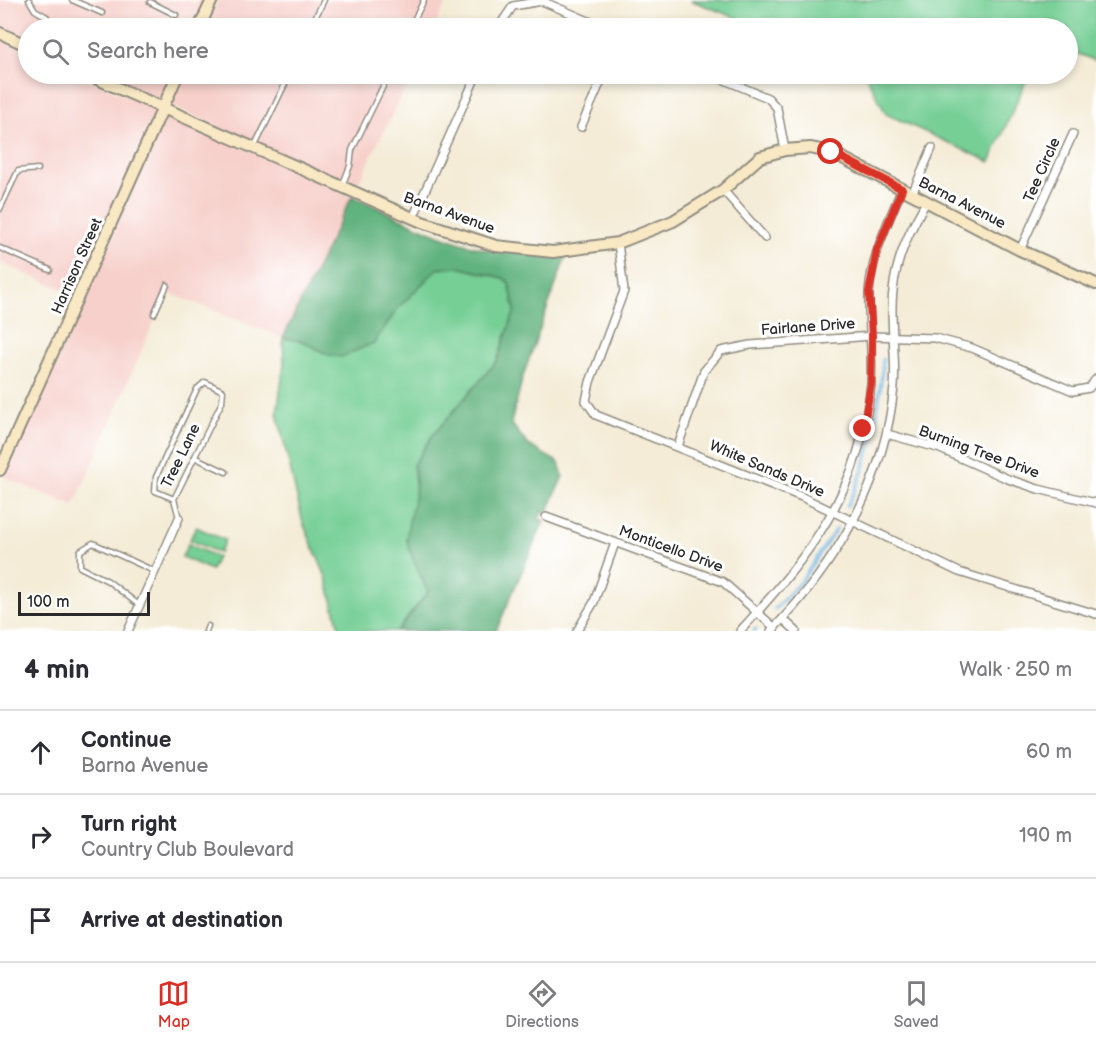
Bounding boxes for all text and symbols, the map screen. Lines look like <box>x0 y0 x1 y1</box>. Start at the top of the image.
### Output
search box <box>18 18 1078 84</box>
icon: search <box>39 35 72 68</box>
text: Search here <box>87 38 209 65</box>
street label: Tee Circle <box>1019 135 1065 205</box>
route start <box>817 138 843 164</box>
street label: Barna Avenue <box>915 173 1009 233</box>
street label: Barna Avenue <box>401 188 497 238</box>
street label: Harrison Street <box>47 215 107 317</box>
street label: Fairlane Drive <box>760 314 856 340</box>
route end <box>849 415 875 441</box>
street label: Tree Lane <box>157 421 205 491</box>
street label: Burning Tree Drive <box>916 421 1042 483</box>
street label: White Sands Drive <box>707 436 827 502</box>
street label: Monticello Drive <box>616 521 726 577</box>
scale bar <box>18 589 150 616</box>
text: 100 m <box>27 593 70 612</box>
text: 4 min <box>24 655 89 686</box>
text: Walk · 250 m <box>959 658 1072 682</box>
text: Continue <box>81 727 171 754</box>
icon: ahead <box>24 736 57 769</box>
text: 60 m <box>1026 740 1072 764</box>
text: Barna Avenue <box>81 754 208 778</box>
text: Turn right <box>81 811 177 838</box>
icon: right <box>24 820 57 853</box>
text: 190 m <box>1019 824 1072 848</box>
text: Country Club Boulevard <box>81 838 294 862</box>
icon: arrive <box>24 904 57 937</box>
text: Arrive at destination <box>81 907 283 934</box>
tab: Map <box>157 977 190 1032</box>
tab: Directions <box>505 977 579 1032</box>
tab: Saved <box>894 977 939 1032</box>

